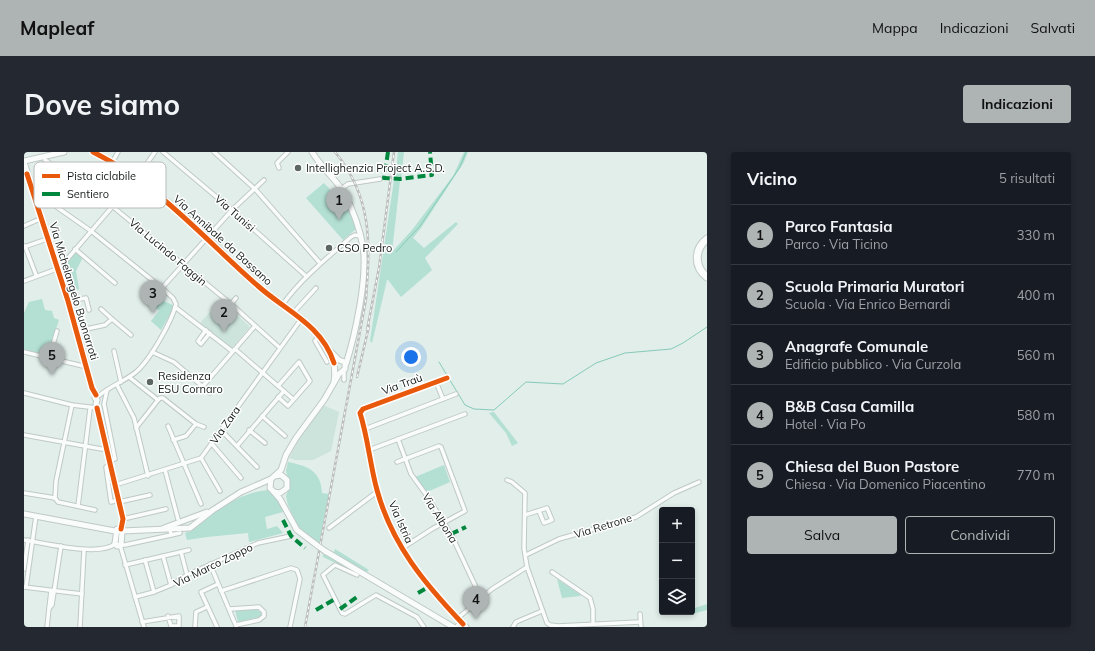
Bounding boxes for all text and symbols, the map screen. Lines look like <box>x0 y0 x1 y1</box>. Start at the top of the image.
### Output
text: Mapleaf <box>20 16 94 40</box>
text: Mappa <box>872 19 918 37</box>
text: Indicazioni <box>940 19 1009 37</box>
text: Salvati <box>1031 19 1075 37</box>
button: Indicazioni <box>963 85 1071 123</box>
text: Dove siamo <box>24 87 180 122</box>
place label: Intellighenzia Project A.S.D. <box>306 161 445 175</box>
legend <box>34 162 166 208</box>
marker: Intellighenzia Project A.S.D. <box>293 163 303 173</box>
text: Vicino <box>747 168 797 189</box>
text: Pista ciclabile <box>67 169 136 183</box>
text: 5 risultati <box>999 170 1055 186</box>
text: Sentiero <box>67 187 109 201</box>
pin: 1 <box>326 187 352 220</box>
street label: Via Annibale da Bassano <box>171 192 275 288</box>
street label: Via Tunisi <box>212 192 258 234</box>
street label: Via Lucindo Faggin <box>126 215 210 289</box>
text: Parco Fantasia <box>785 217 892 236</box>
street label: Via Michelangelo Buonarroti <box>46 220 102 362</box>
text: 1 <box>756 227 764 243</box>
text: 330 m <box>1017 227 1055 243</box>
text: Parco · Via Ticino <box>785 236 888 252</box>
place label: CSO Pedro <box>337 241 392 255</box>
marker: CSO Pedro <box>324 243 334 253</box>
text: Scuola Primaria Muratori <box>785 277 964 296</box>
pin: 3 <box>140 280 166 313</box>
text: 2 <box>756 287 764 303</box>
text: 400 m <box>1017 287 1055 303</box>
text: Scuola · Via Enrico Bernardi <box>785 296 950 312</box>
pin: 2 <box>211 299 237 332</box>
text: Anagrafe Comunale <box>785 337 928 356</box>
pin: 5 <box>39 342 65 375</box>
your location <box>401 347 421 367</box>
text: 3 <box>756 347 764 363</box>
text: 560 m <box>1017 347 1055 363</box>
text: Edificio pubblico · Via Curzola <box>785 356 961 372</box>
place label: Residenza ESU Cornaro <box>158 369 223 396</box>
street label: Via Traù <box>380 370 424 398</box>
marker: Residenza ESU Cornaro <box>145 377 155 387</box>
text: B&B Casa Camilla <box>785 397 914 416</box>
street label: Via Zara <box>207 403 243 447</box>
text: 4 <box>756 407 764 423</box>
text: 580 m <box>1017 407 1055 423</box>
text: Hotel · Via Po <box>785 416 866 432</box>
text: Chiesa del Buon Pastore <box>785 457 959 476</box>
text: 5 <box>756 467 764 483</box>
text: 770 m <box>1017 467 1055 483</box>
text: Chiesa · Via Domenico Piacentino <box>785 476 986 492</box>
street label: Via Albona <box>419 490 461 546</box>
street label: Via Istria <box>385 499 417 545</box>
map controls <box>659 507 695 615</box>
button: + <box>659 507 695 543</box>
street label: Via Retrone <box>572 511 634 541</box>
button: Salva <box>747 516 897 554</box>
button: Condividi <box>905 516 1055 554</box>
street label: Via Marco Zoppo <box>171 540 255 590</box>
button: − <box>659 543 695 579</box>
button: layers <box>659 579 695 615</box>
pin: 4 <box>463 586 489 619</box>

